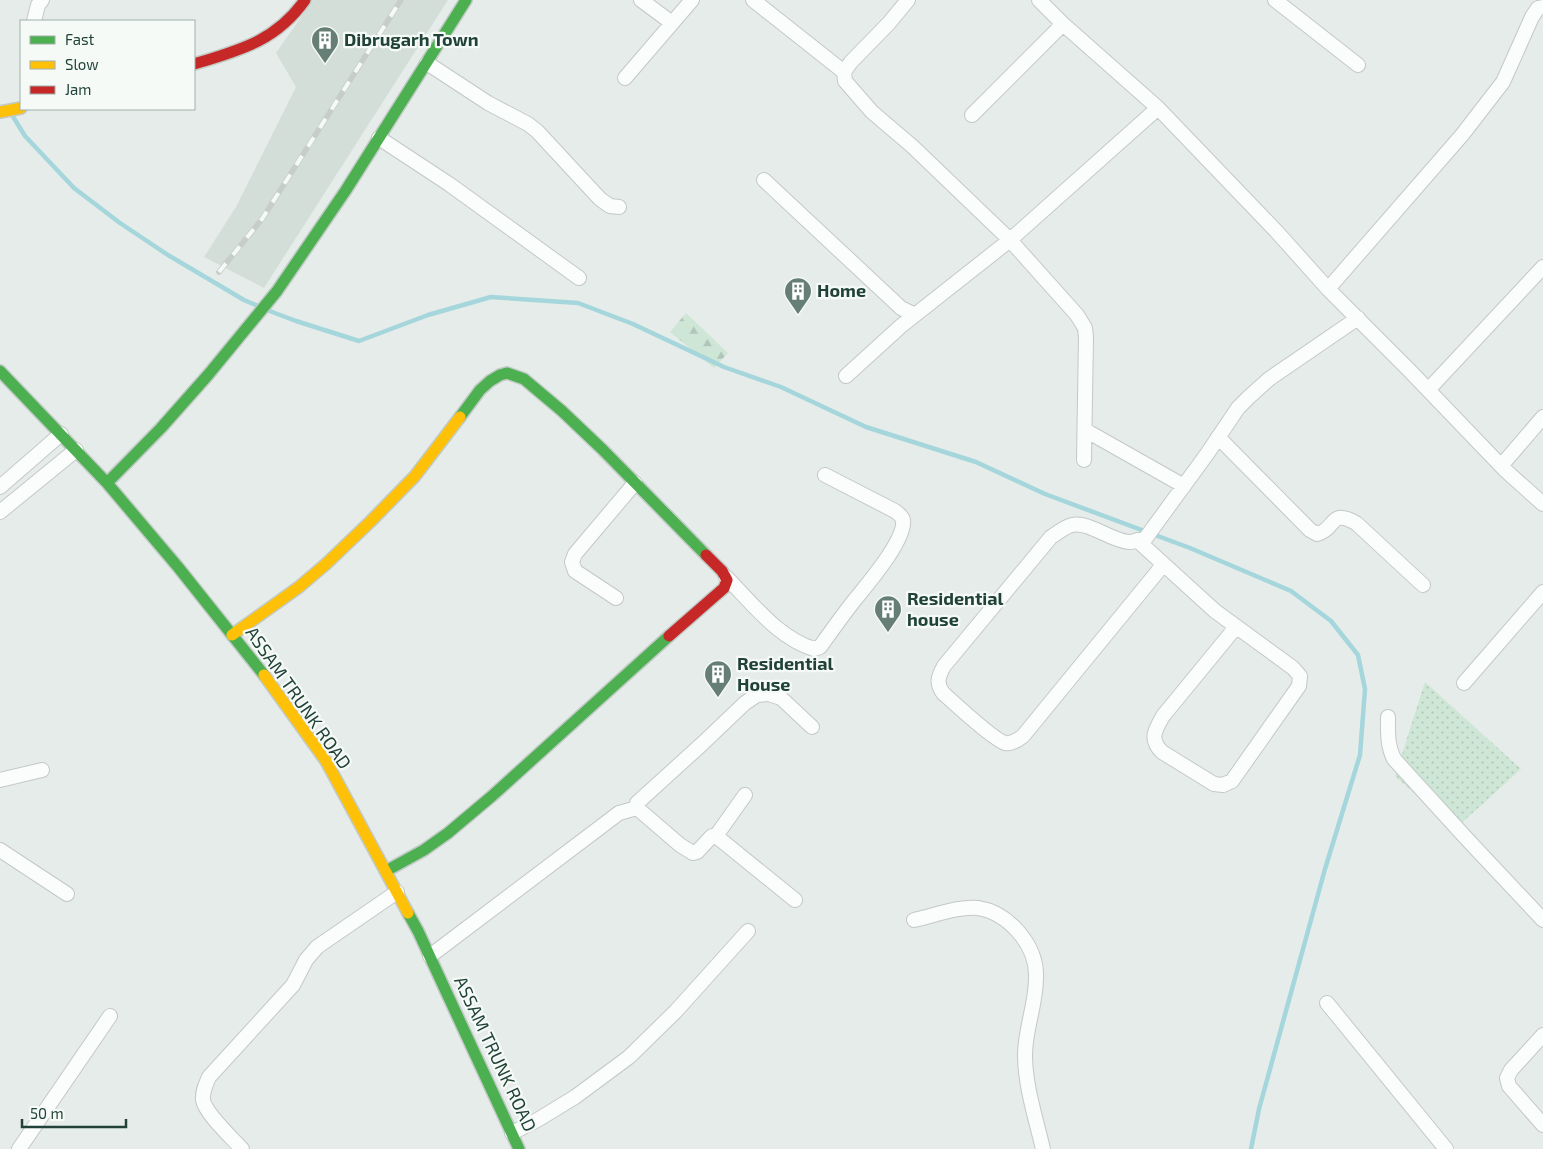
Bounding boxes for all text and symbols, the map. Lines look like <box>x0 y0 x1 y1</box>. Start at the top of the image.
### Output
legend <box>20 20 195 110</box>
building icon: Dibrugarh Town <box>310 25 340 64</box>
place label: Dibrugarh Town <box>344 28 479 50</box>
text: Fast <box>65 30 95 48</box>
text: Slow <box>65 55 99 73</box>
text: Jam <box>65 80 91 98</box>
building icon: Home <box>783 276 813 315</box>
place label: Home <box>817 279 866 301</box>
place label: Residential house <box>907 587 1004 630</box>
building icon: Residential house <box>873 594 903 633</box>
street label: ASSAM TRUNK ROAD <box>241 622 356 773</box>
place label: Residential House <box>737 652 834 695</box>
building icon: Residential House <box>703 659 733 698</box>
street label: ASSAM TRUNK ROAD <box>450 972 542 1135</box>
scale bar <box>22 1096 126 1128</box>
text: 50 m <box>30 1104 64 1122</box>

